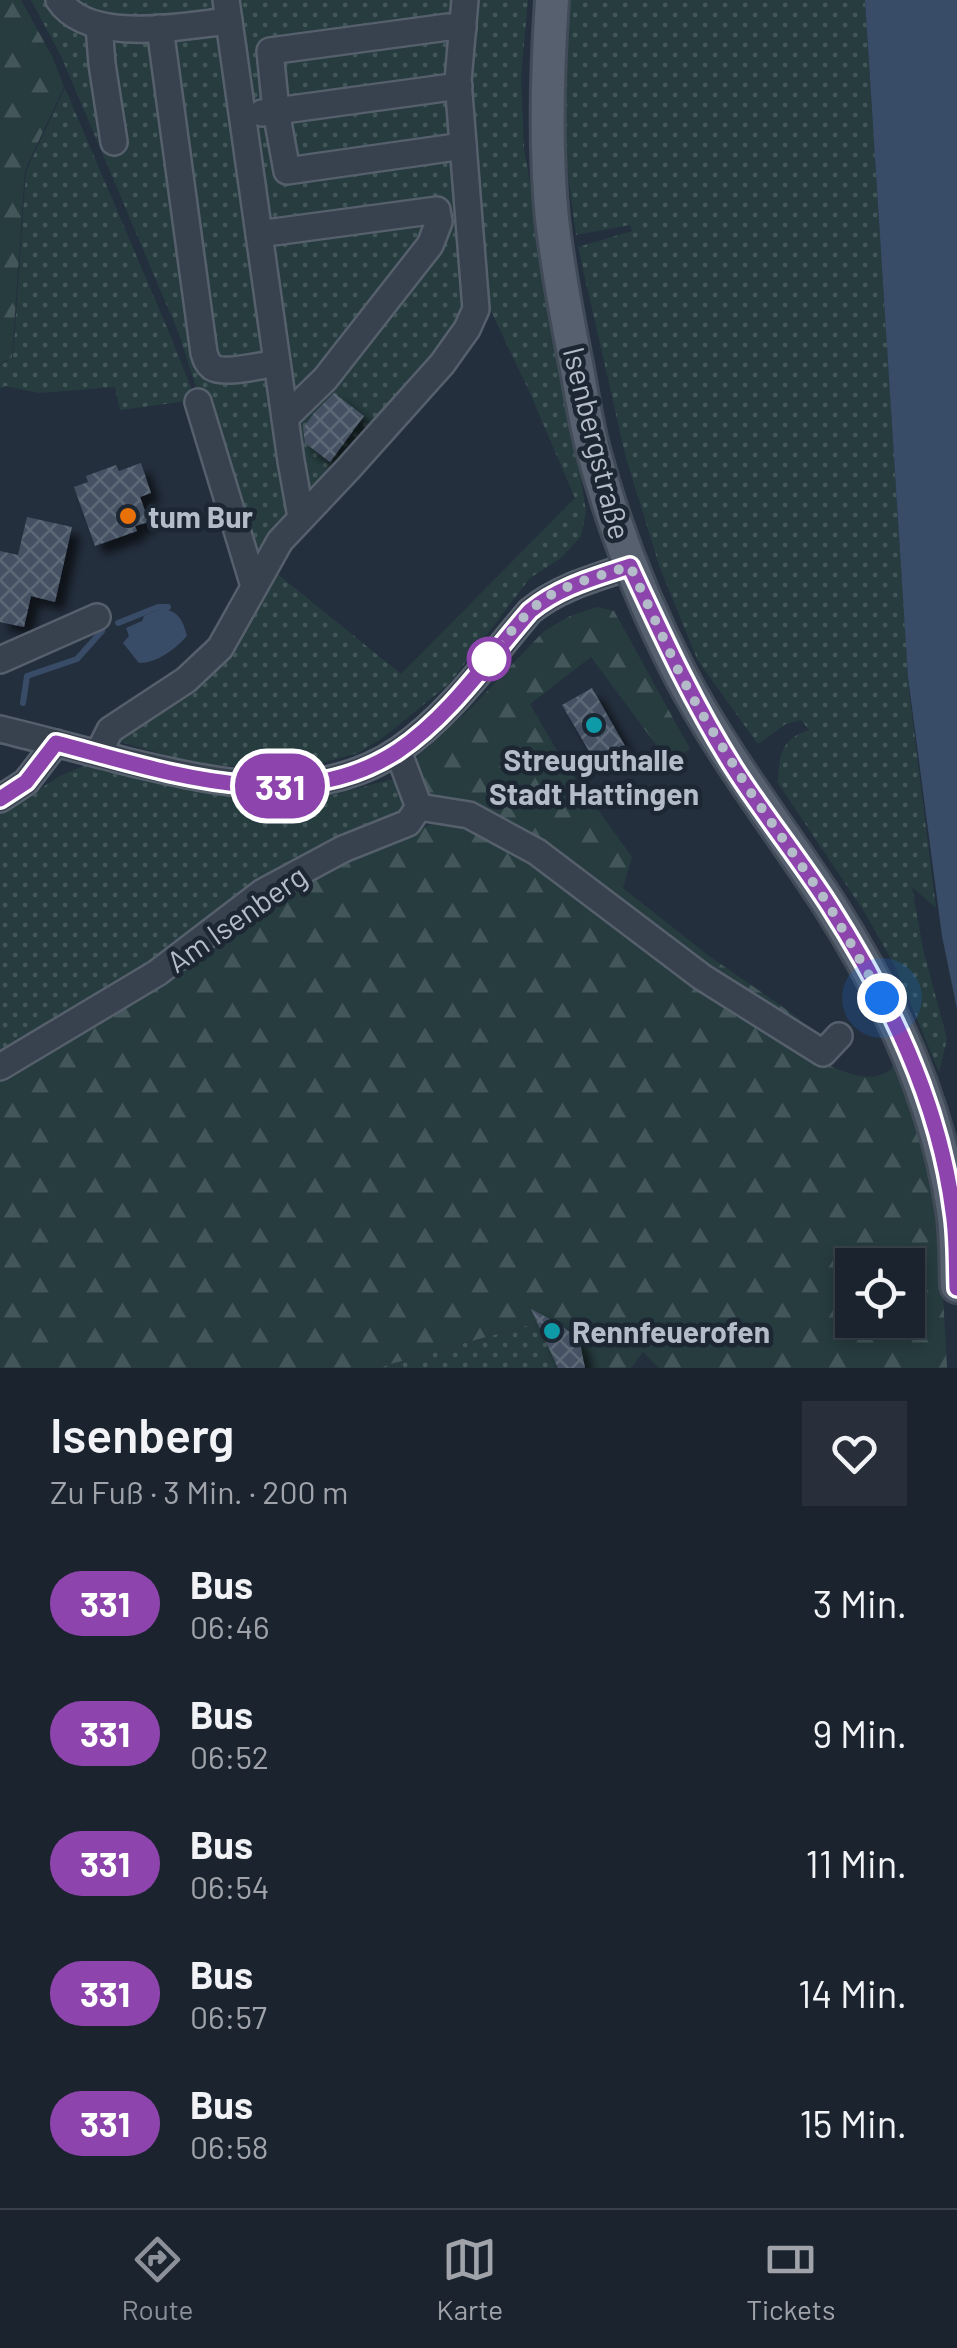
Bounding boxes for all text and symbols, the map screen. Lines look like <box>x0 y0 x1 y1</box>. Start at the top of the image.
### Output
street label: Isenbergstraße <box>557 343 639 543</box>
place label: tum Bur <box>148 498 254 534</box>
marker: tum Bur <box>117 505 139 527</box>
unlabelled marker <box>468 638 510 680</box>
marker: Streuguthalle Stadt Hattingen <box>583 714 605 736</box>
place label: Streuguthalle Stadt Hattingen <box>489 741 699 811</box>
line badge: 331 <box>222 754 338 818</box>
text: 331 <box>255 765 305 807</box>
street label: Am Isenberg <box>159 857 313 979</box>
your location <box>857 973 907 1023</box>
map controls <box>835 1248 925 1338</box>
button: locate <box>835 1248 925 1338</box>
place label: Rennfeuerofen <box>572 1313 770 1349</box>
marker: Rennfeuerofen <box>541 1320 563 1342</box>
button: heart <box>802 1401 907 1506</box>
text: Isenberg <box>50 1405 234 1463</box>
text: Zu Fuß · 3 Min. · 200 m <box>50 1472 348 1510</box>
text: Bus <box>190 1561 253 1607</box>
text: 3 Min. <box>813 1580 907 1626</box>
text: 331 <box>80 1582 130 1624</box>
text: 06:46 <box>190 1607 270 1645</box>
text: Bus <box>190 1691 253 1737</box>
text: 9 Min. <box>812 1710 907 1756</box>
text: 331 <box>80 1712 130 1754</box>
text: 06:52 <box>190 1737 269 1775</box>
text: Bus <box>190 1821 253 1867</box>
text: 11 Min. <box>806 1840 907 1886</box>
text: 331 <box>80 1842 130 1884</box>
text: 06:54 <box>190 1867 270 1905</box>
text: Bus <box>190 1951 253 1997</box>
text: 14 Min. <box>798 1970 907 2016</box>
text: 331 <box>80 1972 130 2014</box>
text: 06:57 <box>190 1997 267 2035</box>
text: Bus <box>190 2081 253 2127</box>
text: 15 Min. <box>799 2100 907 2146</box>
text: 331 <box>80 2102 130 2144</box>
text: 06:58 <box>190 2127 269 2165</box>
tab: Route <box>122 2232 194 2326</box>
tab: Karte <box>437 2232 503 2326</box>
tab: Tickets <box>746 2232 835 2326</box>

